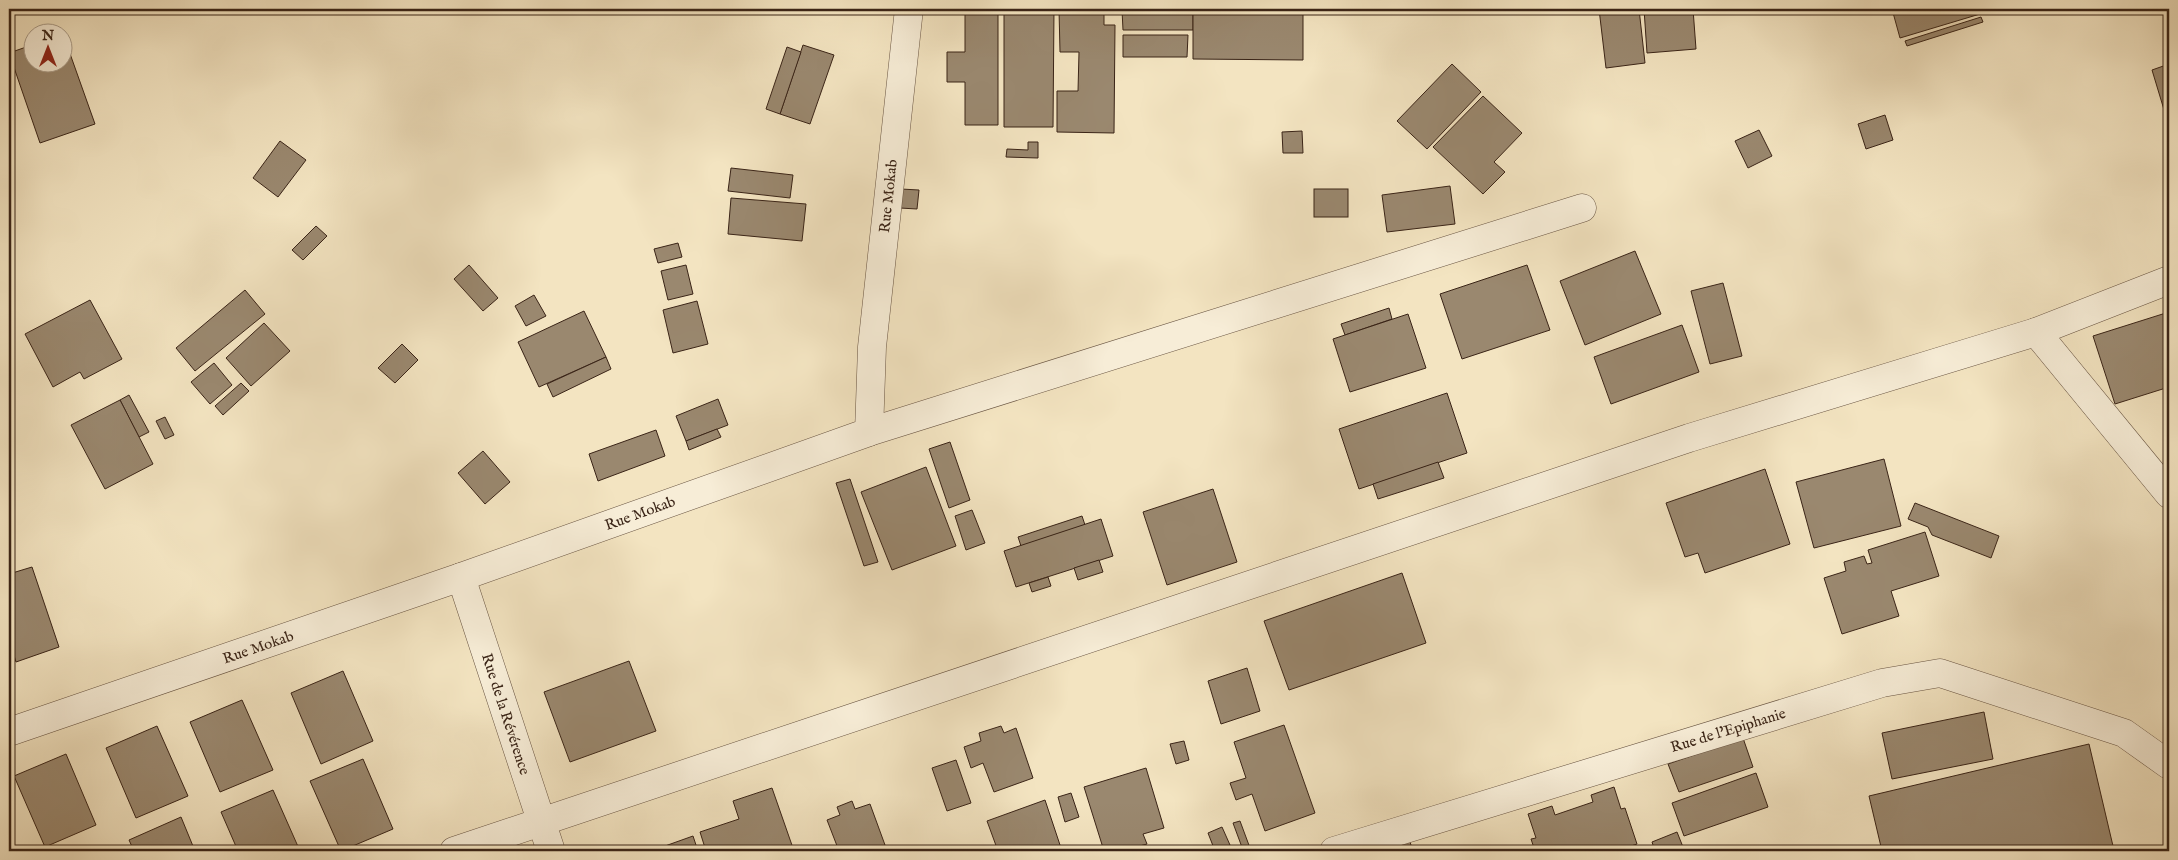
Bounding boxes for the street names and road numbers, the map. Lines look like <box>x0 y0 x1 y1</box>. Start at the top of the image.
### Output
street label: Rue Mokab <box>875 158 902 234</box>
street label: Rue Mokab <box>602 492 678 535</box>
street label: Rue Mokab <box>220 626 296 668</box>
street label: Rue de la Révérence <box>477 651 534 777</box>
street label: Rue de l'Epiphanie <box>1668 704 1788 757</box>

